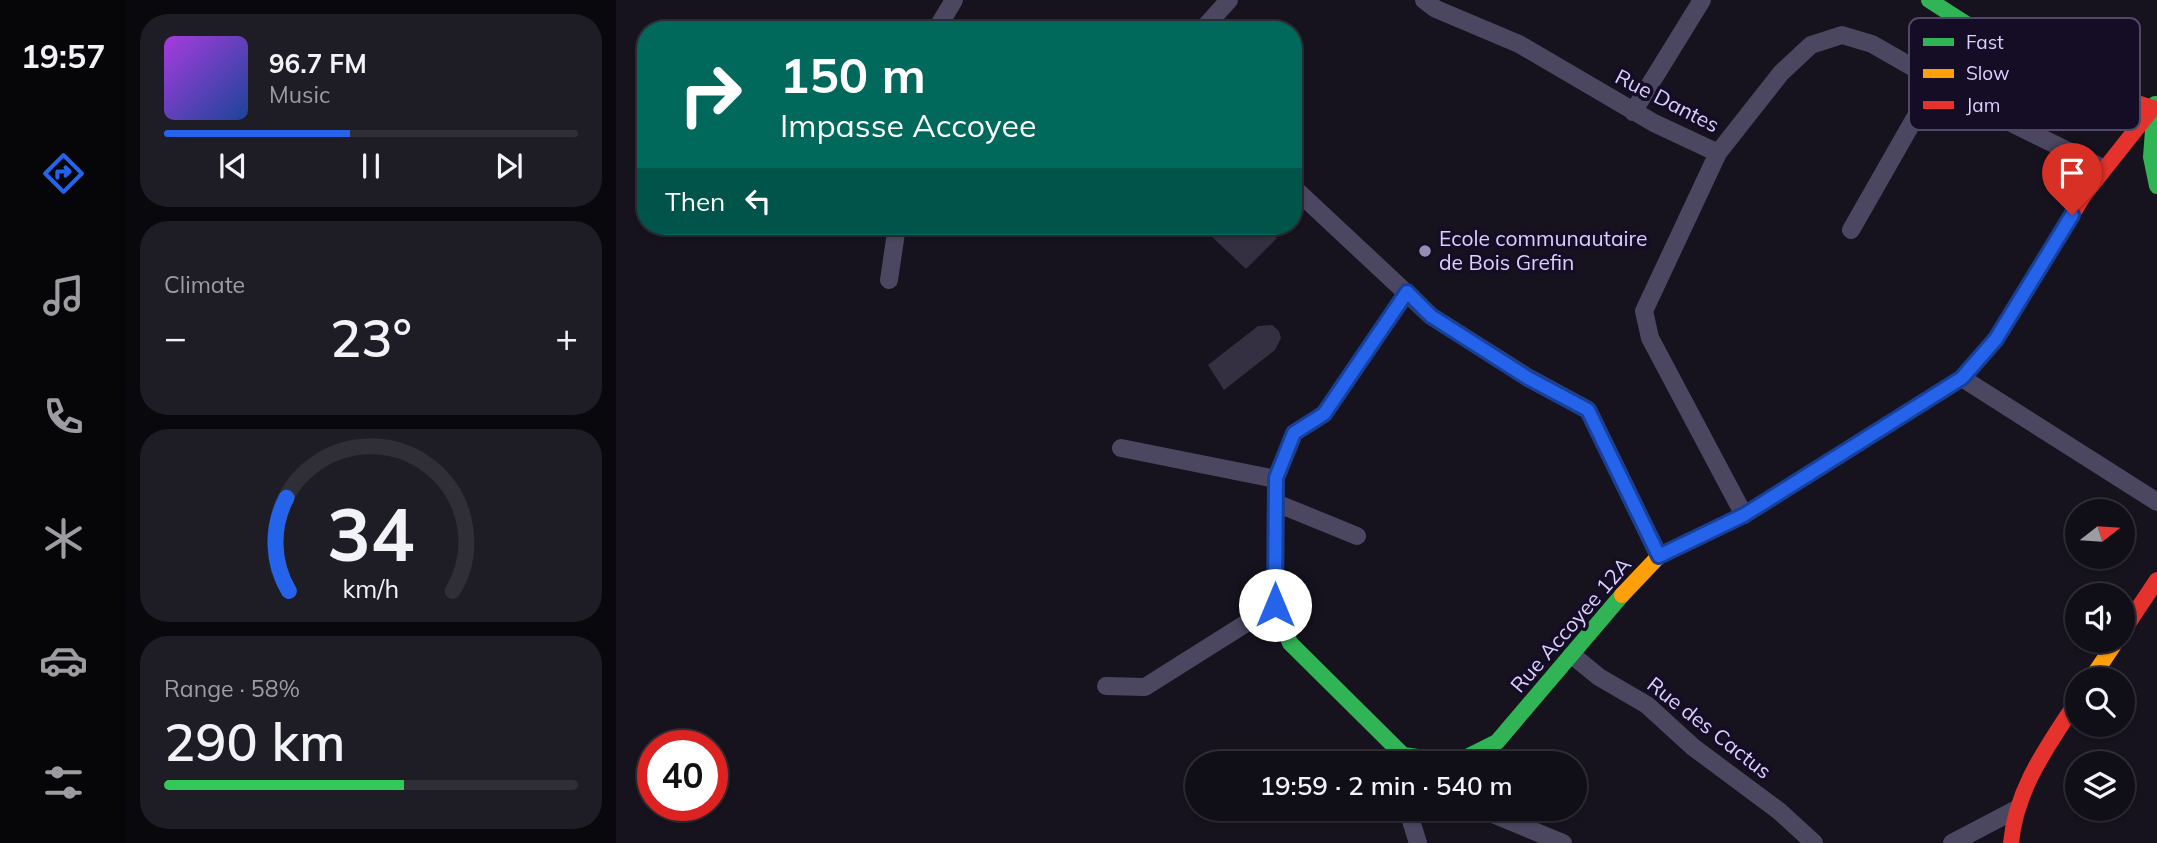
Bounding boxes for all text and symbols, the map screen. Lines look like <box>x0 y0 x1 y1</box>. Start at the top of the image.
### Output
legend <box>1909 18 2140 130</box>
text: Fast <box>1966 30 2004 54</box>
text: 19:57 <box>21 36 105 76</box>
text: 150 m <box>780 44 926 105</box>
text: 96.7 FM <box>269 47 367 80</box>
icon: right <box>665 49 756 140</box>
text: Slow <box>1966 61 2010 85</box>
street label: Rue Dantes <box>1611 63 1724 137</box>
text: Music <box>269 80 330 109</box>
text: Jam <box>1966 93 2000 117</box>
text: Impasse Accoyee <box>780 105 1036 145</box>
pin <box>2042 143 2102 215</box>
icon: previous <box>214 147 252 185</box>
icon: pause <box>352 147 390 185</box>
icon: next <box>490 147 528 185</box>
icon: directions <box>39 149 88 198</box>
icon: arrive <box>2053 154 2091 192</box>
icon: left <box>739 182 777 220</box>
text: Then <box>665 185 725 218</box>
place label: Ecole communautaire de Bois Grefin <box>1439 225 1647 275</box>
marker: Ecole communautaire de Bois Grefin <box>1417 243 1433 259</box>
text: Climate <box>164 270 245 299</box>
icon: music <box>39 271 88 320</box>
text: 23° <box>330 305 412 370</box>
text: − <box>164 313 187 361</box>
text: + <box>555 313 578 361</box>
icon: phone <box>39 392 88 441</box>
text: 34 <box>327 489 415 580</box>
north arrow <box>2065 499 2135 569</box>
map controls <box>2065 499 2135 821</box>
icon: climate <box>39 514 88 563</box>
street label: Rue Accoyee 12A <box>1504 551 1637 697</box>
position arrow <box>1238 568 1312 642</box>
text: km/h <box>343 573 399 604</box>
button: sound <box>2065 583 2135 653</box>
icon: car <box>39 636 88 685</box>
button: search <box>2065 667 2135 737</box>
street label: Rue des Cactus <box>1642 671 1777 784</box>
text: Range · 58% <box>164 674 300 703</box>
text: 290 km <box>164 709 345 774</box>
speed limit sign: 40 <box>637 730 728 821</box>
button: layers <box>2065 751 2135 821</box>
icon: filters <box>39 758 88 807</box>
text: 19:59 · 2 min · 540 m <box>1259 769 1513 802</box>

